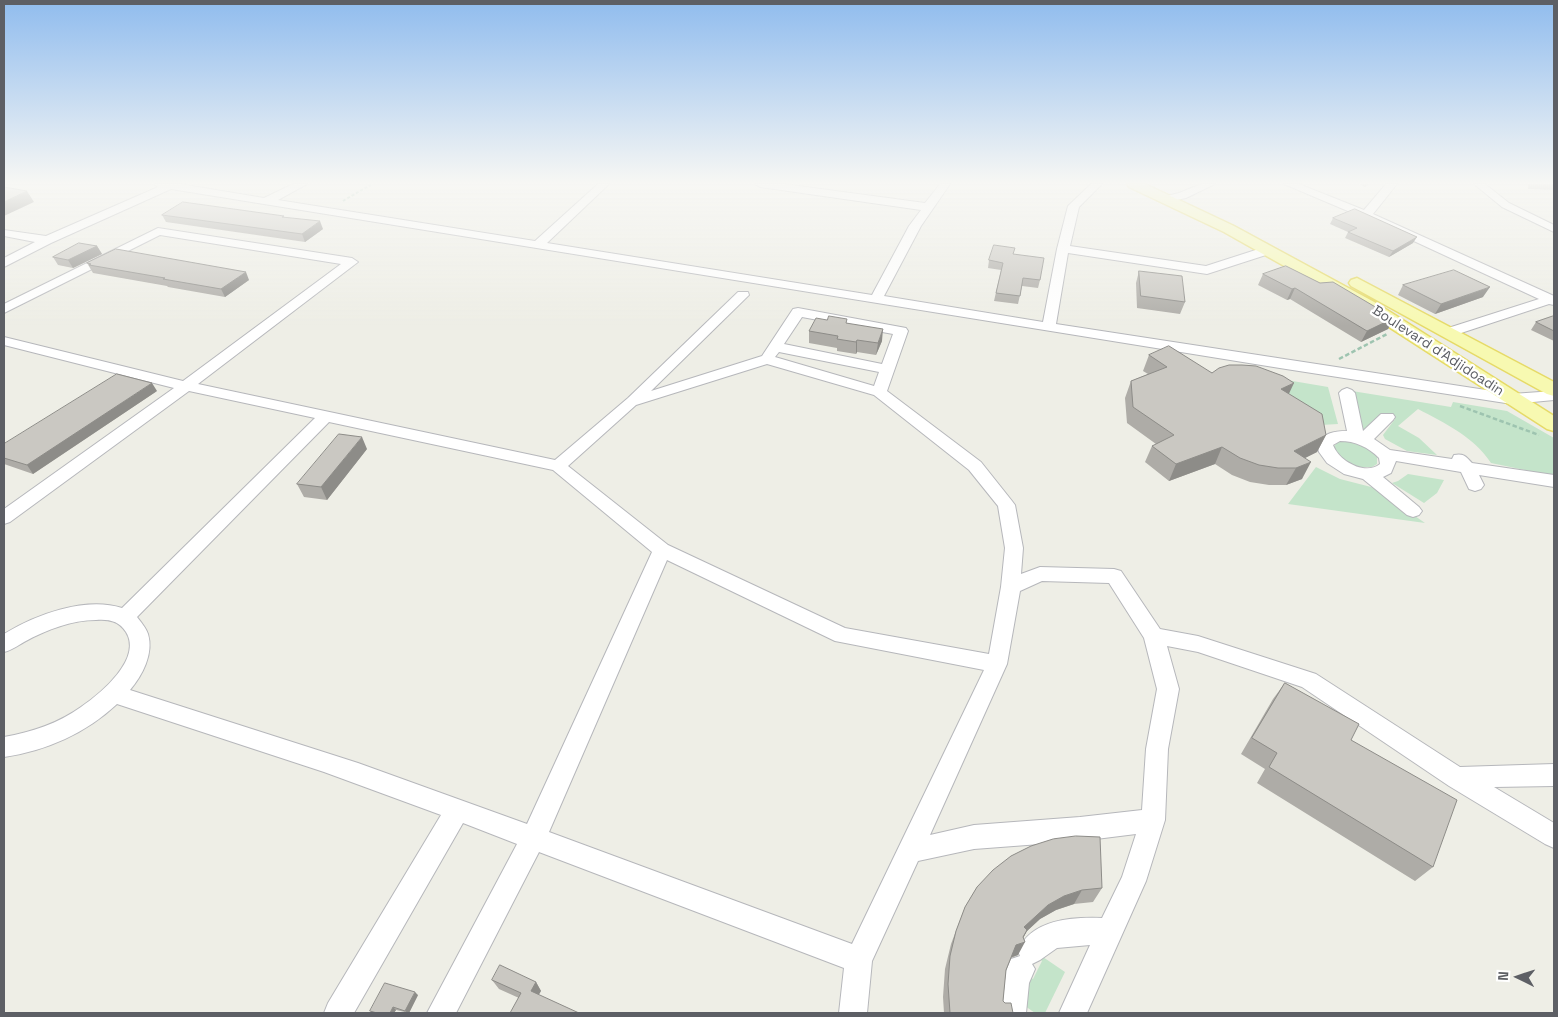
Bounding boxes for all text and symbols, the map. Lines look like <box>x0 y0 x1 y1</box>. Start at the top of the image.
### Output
street label: Boulevard d'Adjidoadin <box>1369 302 1507 400</box>
north arrow <box>1493 952 1543 1002</box>
text: N <box>1494 971 1512 981</box>

